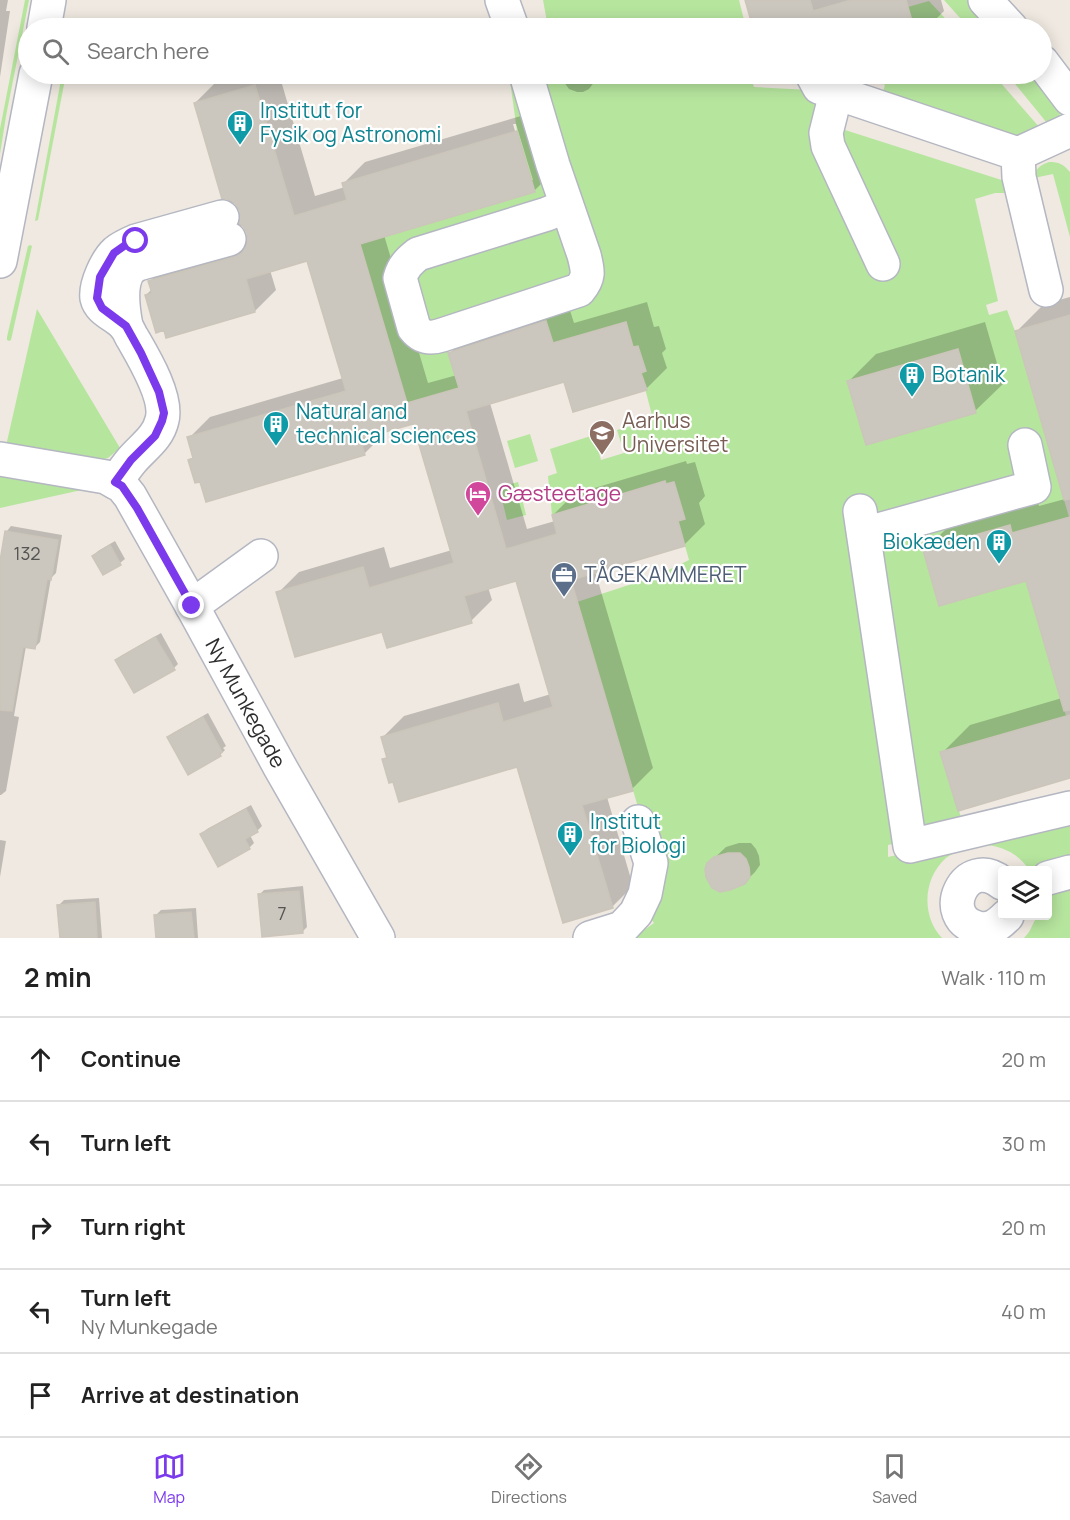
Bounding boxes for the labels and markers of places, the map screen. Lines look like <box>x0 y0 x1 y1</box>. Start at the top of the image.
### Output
place label: Institut for Fysik og Astronomi <box>260 96 441 148</box>
building icon: Institut for Fysik og Astronomi <box>225 108 255 146</box>
building icon: Botanik <box>897 360 927 398</box>
place label: Botanik <box>932 360 1006 388</box>
place label: Natural and technical sciences <box>296 397 476 449</box>
place label: Aarhus Universitet <box>622 406 728 458</box>
building icon: Natural and technical sciences <box>261 409 291 447</box>
school or university icon: Aarhus Universitet <box>587 418 617 456</box>
hotel icon: Gæsteetage <box>463 479 493 517</box>
place label: Gæsteetage <box>498 479 621 507</box>
place label: Biokæden <box>883 527 980 555</box>
building icon: Biokæden <box>984 527 1014 565</box>
office icon: TÅGEKAMMERET <box>549 560 579 598</box>
place label: TÅGEKAMMERET <box>584 560 747 588</box>
place label: Institut for Biologi <box>590 807 686 859</box>
building icon: Institut for Biologi <box>555 819 585 857</box>

